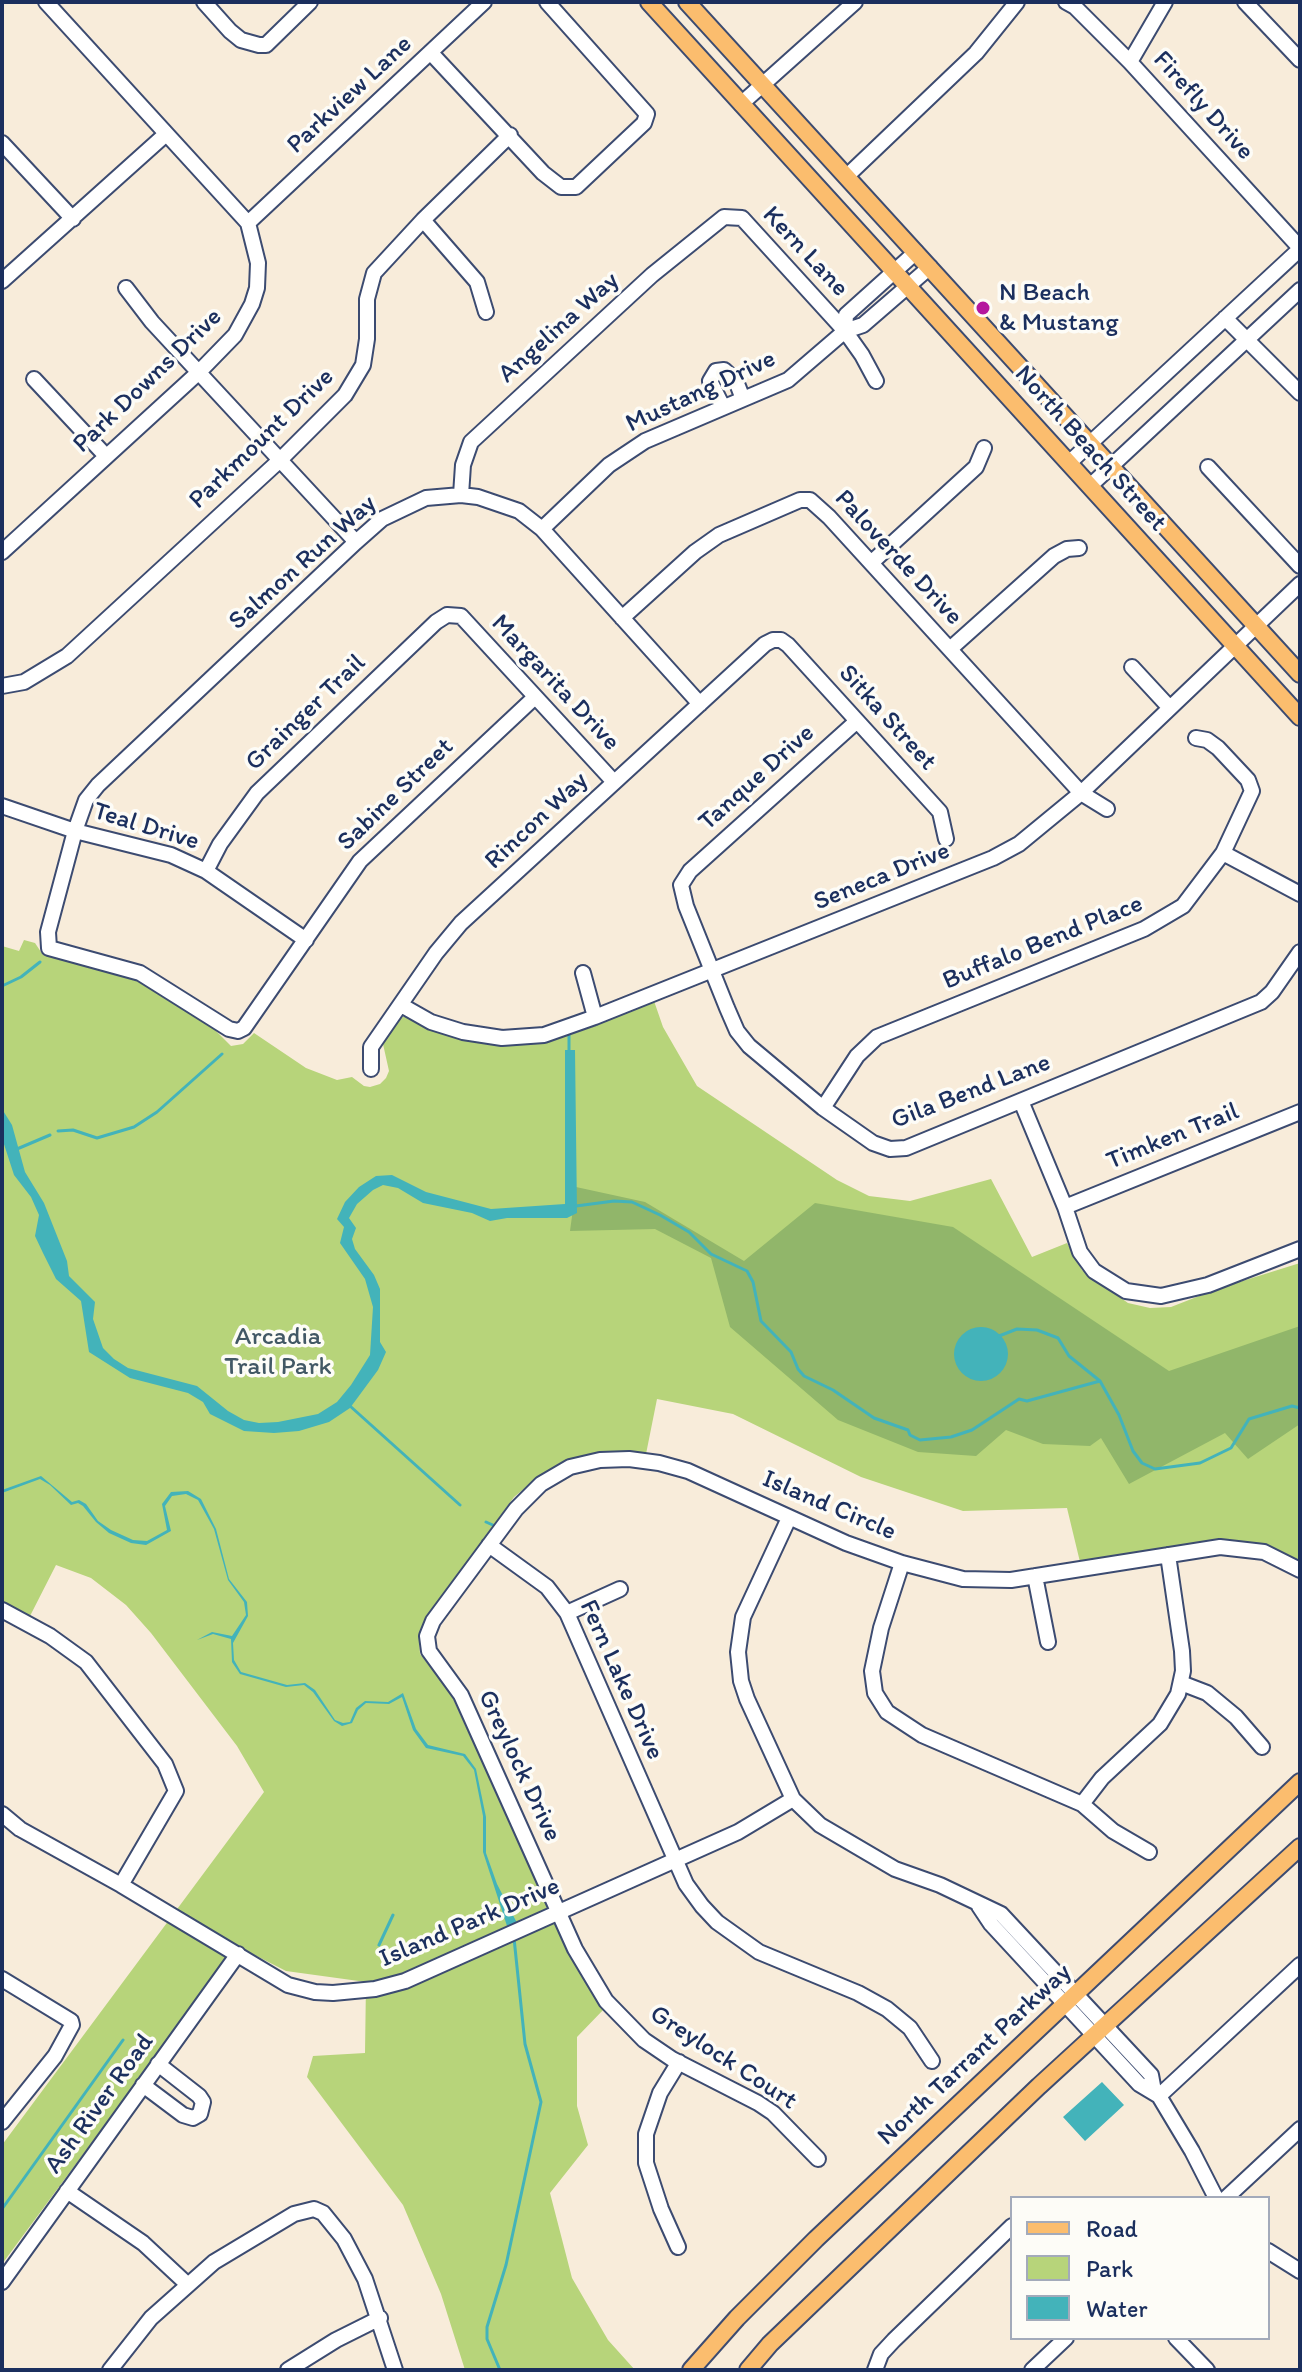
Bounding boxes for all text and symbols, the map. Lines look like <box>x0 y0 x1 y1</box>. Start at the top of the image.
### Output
street label: Parkview Lane <box>281 29 419 161</box>
street label: Firefly Drive <box>1146 45 1260 167</box>
street label: Kern Lane <box>755 200 855 304</box>
street label: Angelina Way <box>492 266 626 390</box>
place label: N Beach & Mustang <box>999 277 1119 338</box>
marker: N Beach & Mustang <box>974 299 992 317</box>
street label: Park Downs Drive <box>67 302 229 460</box>
street label: Mustang Drive <box>621 344 781 440</box>
street label: North Beach Street <box>1007 360 1173 538</box>
street label: Parkmount Drive <box>183 362 341 516</box>
street label: Paloverde Drive <box>827 484 969 632</box>
street label: Salmon Run Way <box>223 489 383 637</box>
street label: Margarita Drive <box>484 608 626 758</box>
street label: Grainger Trail <box>239 648 373 778</box>
street label: Sitka Street <box>831 659 943 777</box>
street label: Tanque Drive <box>693 718 821 838</box>
street label: Sabine Street <box>331 732 461 858</box>
street label: Rincon Way <box>479 765 595 877</box>
street label: Teal Drive <box>89 796 203 858</box>
street label: Seneca Drive <box>809 836 955 918</box>
street label: Buffalo Bend Place <box>938 889 1148 997</box>
street label: Gila Bend Lane <box>887 1047 1055 1137</box>
street label: Timken Trail <box>1102 1096 1244 1178</box>
park label: Arcadia Trail Park <box>224 1321 332 1382</box>
street label: Island Circle <box>757 1464 901 1548</box>
street label: Fern Lake Drive <box>572 1595 670 1765</box>
street label: Greylock Drive <box>470 1685 568 1847</box>
street label: Island Park Drive <box>375 1871 565 1975</box>
street label: North Tarrant Parkway <box>872 1957 1078 2153</box>
street label: Greylock Court <box>644 1999 802 2117</box>
street label: Ash River Road <box>39 2028 161 2180</box>
legend <box>1010 2196 1270 2340</box>
text: Road <box>1086 2214 1138 2243</box>
text: Park <box>1086 2254 1133 2283</box>
text: Water <box>1086 2294 1148 2323</box>

